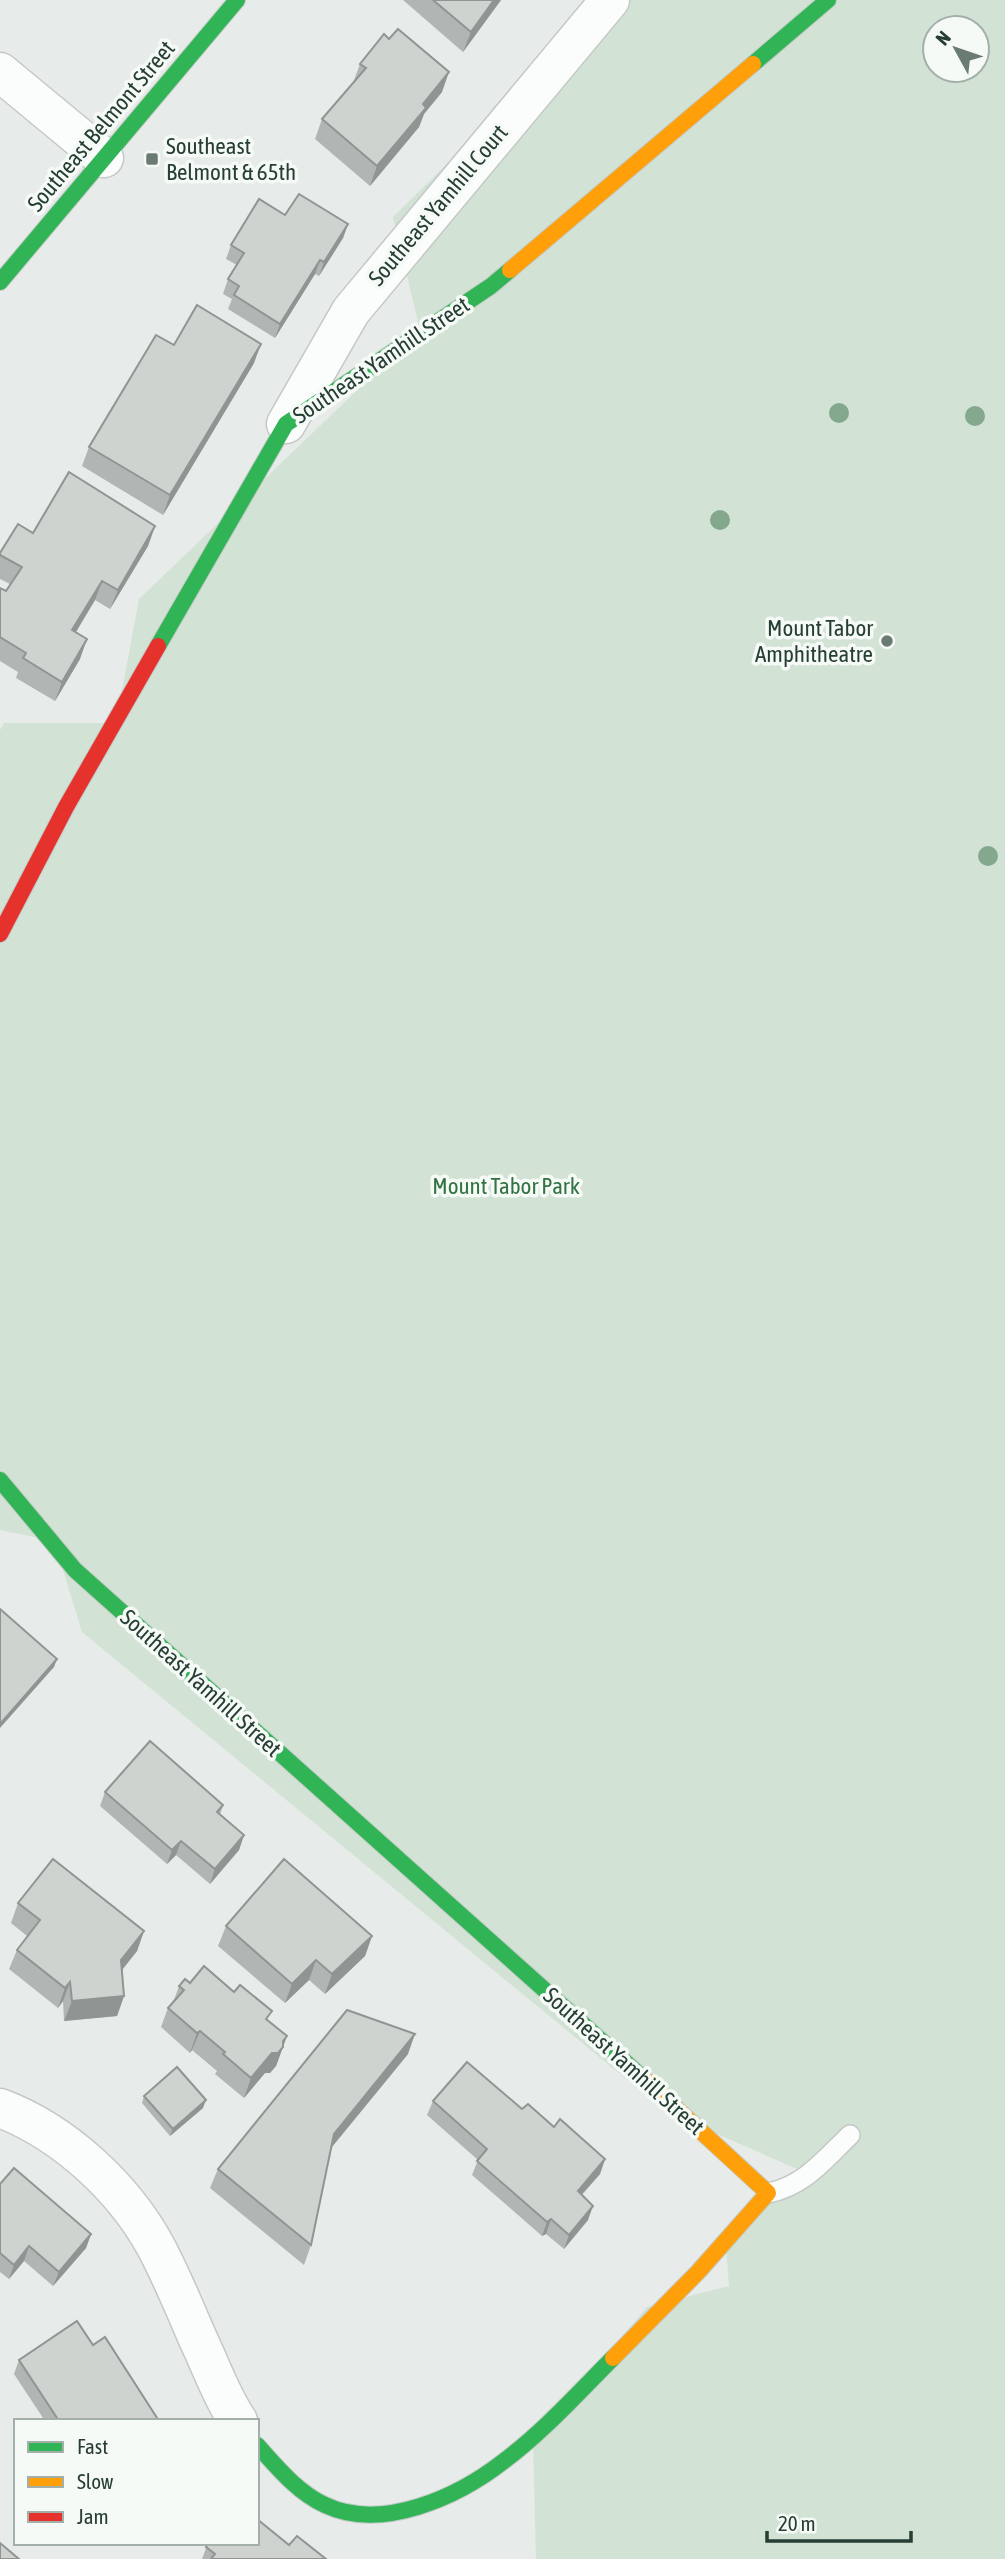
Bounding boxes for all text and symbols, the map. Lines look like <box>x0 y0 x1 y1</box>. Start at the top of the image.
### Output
north arrow <box>921 14 991 84</box>
text: N <box>931 27 955 49</box>
street label: Southeast Belmont Street <box>22 35 180 217</box>
street label: Southeast Yamhill Court <box>363 119 513 291</box>
place label: Southeast Belmont & 65th <box>166 133 296 185</box>
marker: Southeast Belmont & 65th <box>144 151 160 167</box>
street label: Southeast Yamhill Street <box>288 291 474 429</box>
place label: Mount Tabor Amphitheatre <box>755 615 874 667</box>
marker: Mount Tabor Amphitheatre <box>879 633 895 649</box>
park label: Mount Tabor Park <box>432 1173 580 1199</box>
street label: Southeast Yamhill Street <box>115 1604 287 1762</box>
street label: Southeast Yamhill Street <box>538 1982 710 2140</box>
legend <box>14 2419 259 2545</box>
text: Fast <box>77 2434 108 2458</box>
text: Slow <box>77 2469 114 2493</box>
scale bar <box>767 2500 911 2544</box>
text: Jam <box>77 2504 109 2528</box>
text: 20 m <box>778 2511 816 2535</box>

